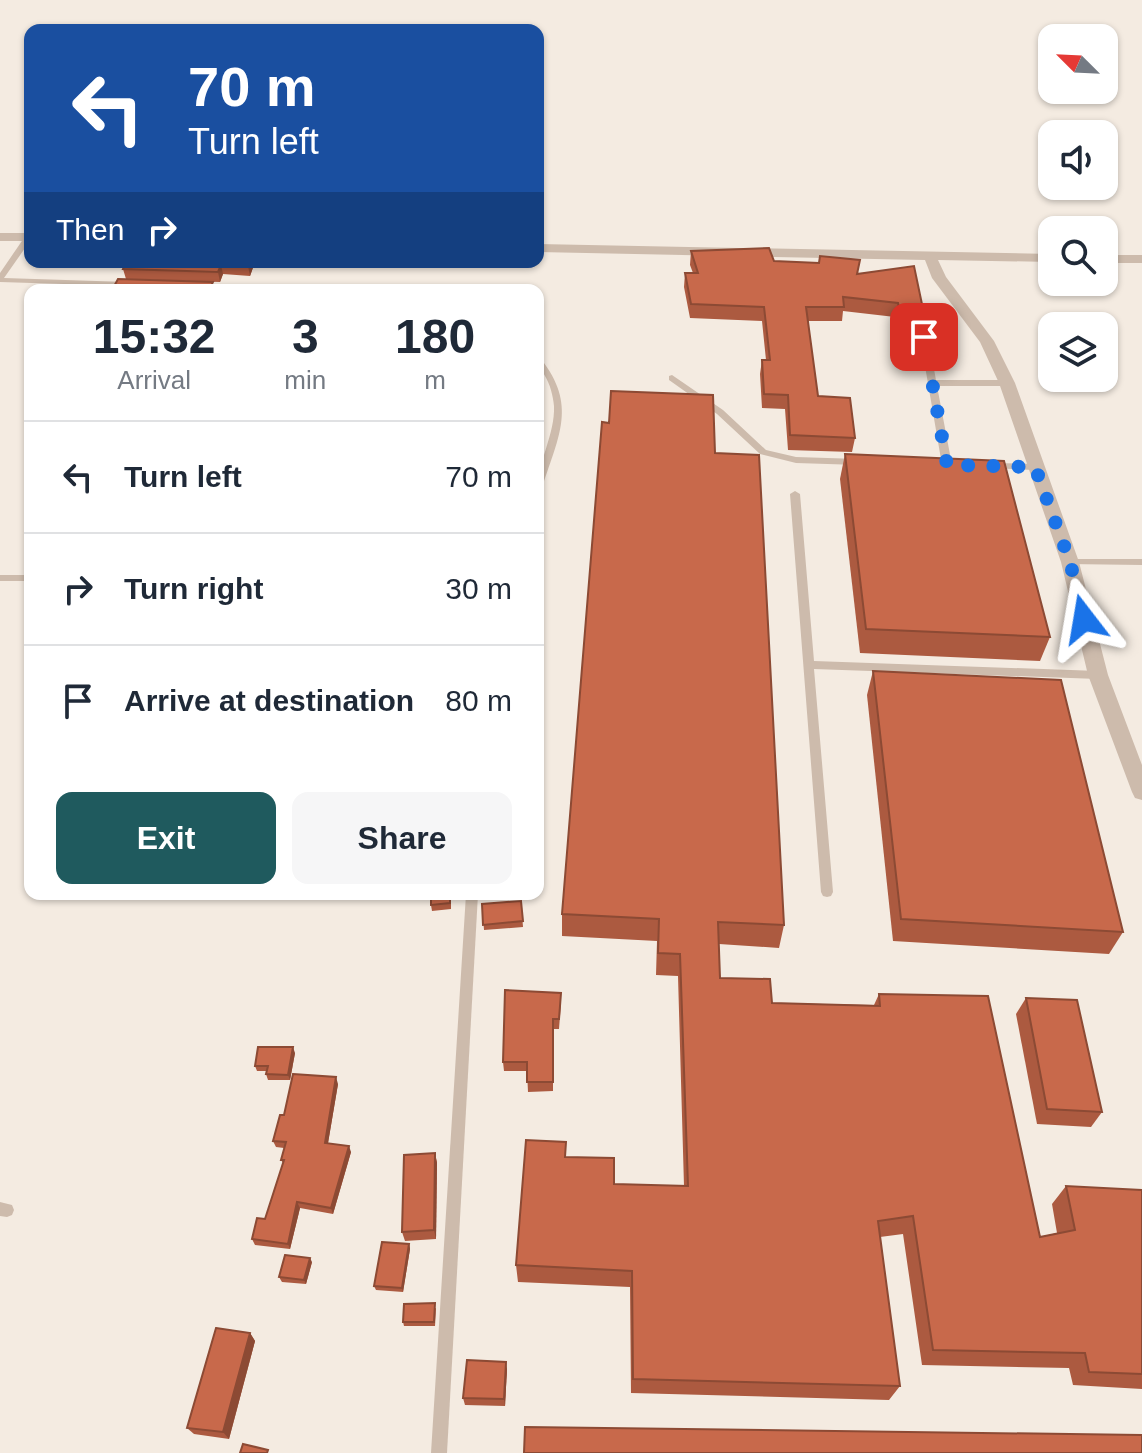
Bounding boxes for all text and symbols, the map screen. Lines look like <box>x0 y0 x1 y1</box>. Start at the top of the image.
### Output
north arrow <box>1038 24 1118 104</box>
map controls <box>1038 24 1118 392</box>
text: 70 m <box>188 55 316 118</box>
icon: left <box>56 56 160 160</box>
button: sound <box>1038 120 1118 200</box>
text: Turn left <box>188 121 319 162</box>
icon: right <box>140 208 184 252</box>
text: Then <box>56 213 124 246</box>
button: search <box>1038 216 1118 296</box>
pin <box>890 303 958 371</box>
text: 15:32 <box>93 310 216 363</box>
text: 3 <box>292 310 319 363</box>
text: 180 <box>395 310 475 363</box>
button: layers <box>1038 312 1118 392</box>
icon: arrive <box>902 315 946 359</box>
text: Arrival <box>117 365 191 395</box>
text: min <box>284 365 326 395</box>
text: m <box>424 365 446 395</box>
icon: left <box>56 455 100 499</box>
text: Turn left <box>124 460 242 493</box>
text: 70 m <box>445 460 512 493</box>
icon: right <box>56 567 100 611</box>
text: Turn right <box>124 572 263 605</box>
text: 30 m <box>445 572 512 605</box>
position arrow <box>1042 577 1126 661</box>
icon: arrive <box>56 679 100 723</box>
text: Arrive at destination <box>124 684 414 717</box>
text: 80 m <box>445 684 512 717</box>
button: Exit <box>56 792 276 884</box>
button: Share <box>292 792 512 884</box>

